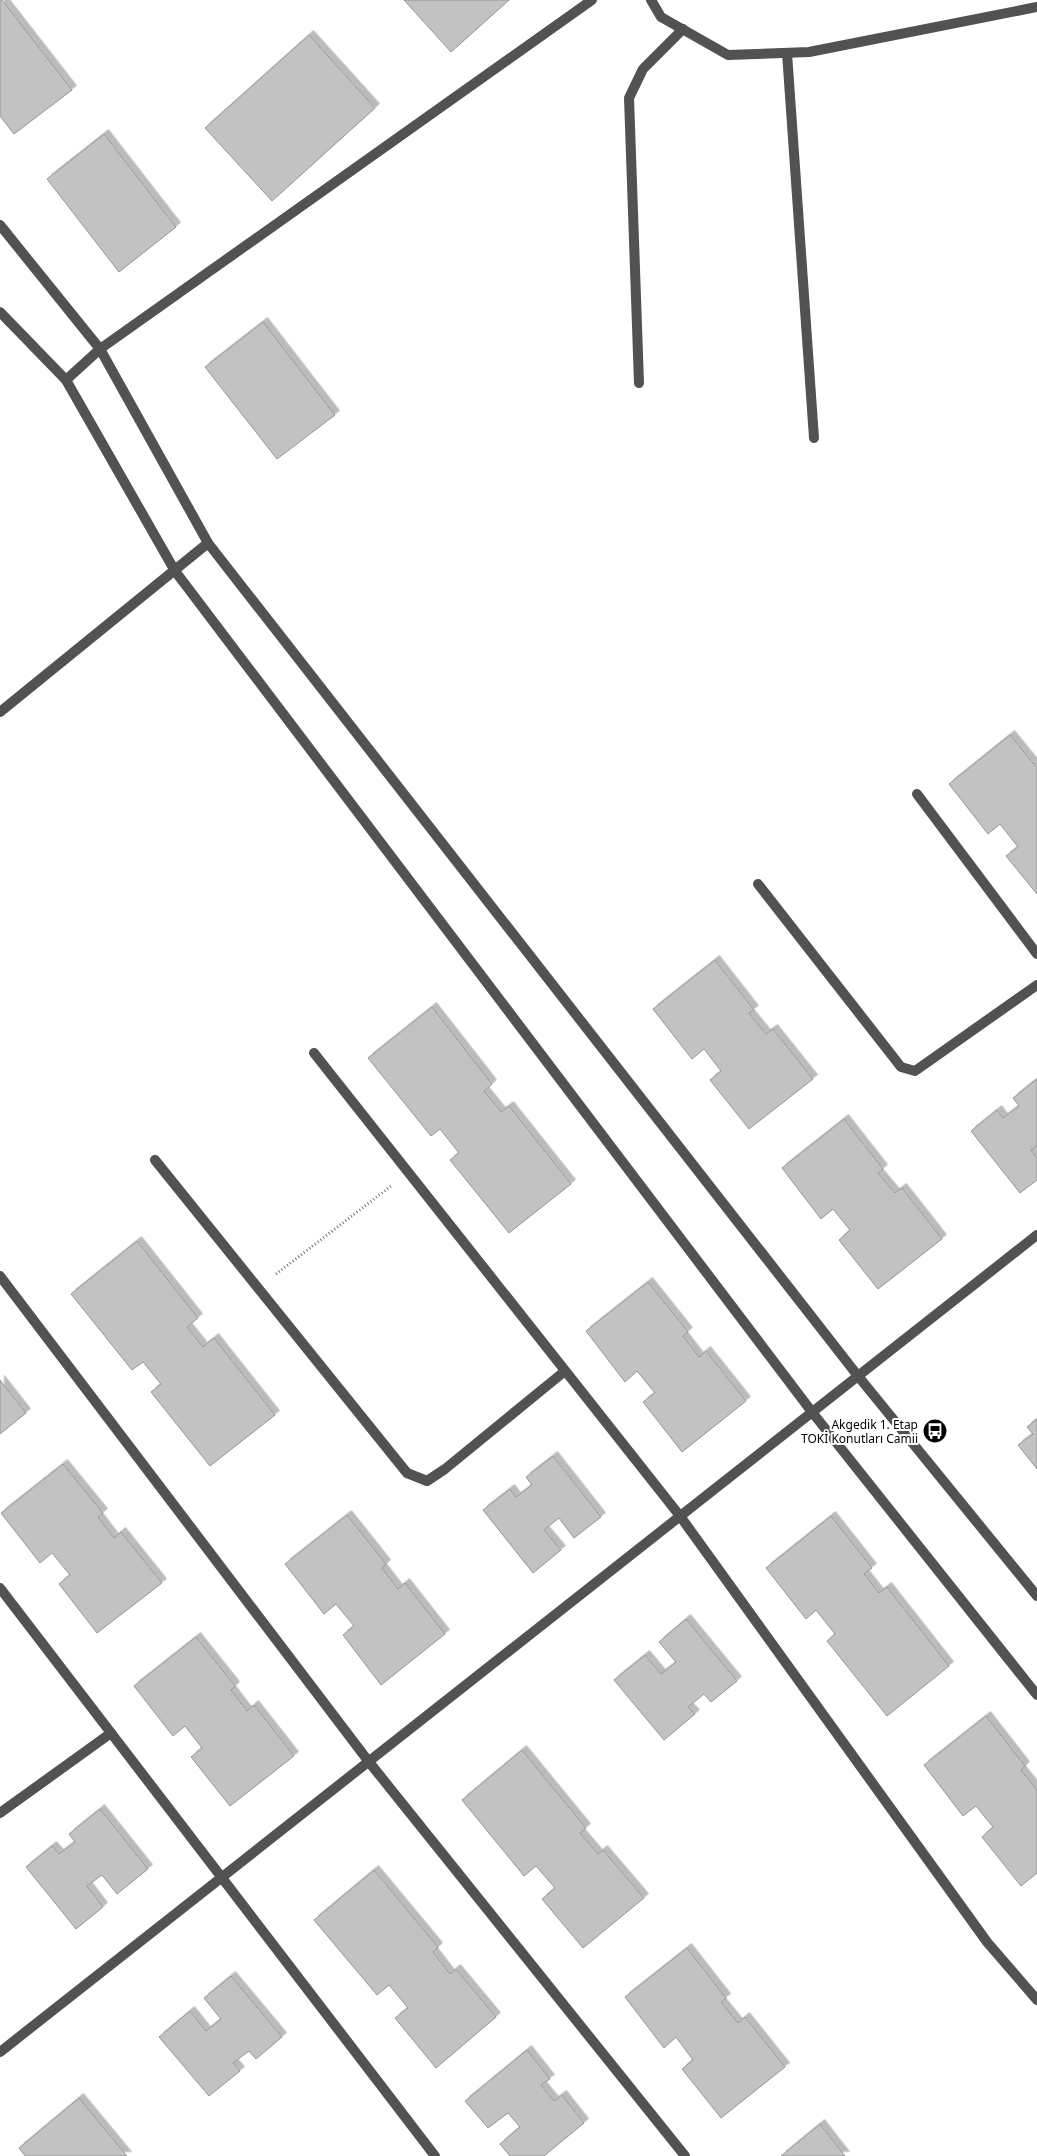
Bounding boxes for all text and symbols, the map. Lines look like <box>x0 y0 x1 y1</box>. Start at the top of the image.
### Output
place label: Akgedik 1. Etap TOKİ Konutları Camii <box>801 1416 918 1447</box>
bus stop icon: Akgedik 1. Etap TOKİ Konutları Camii <box>922 1418 948 1444</box>

